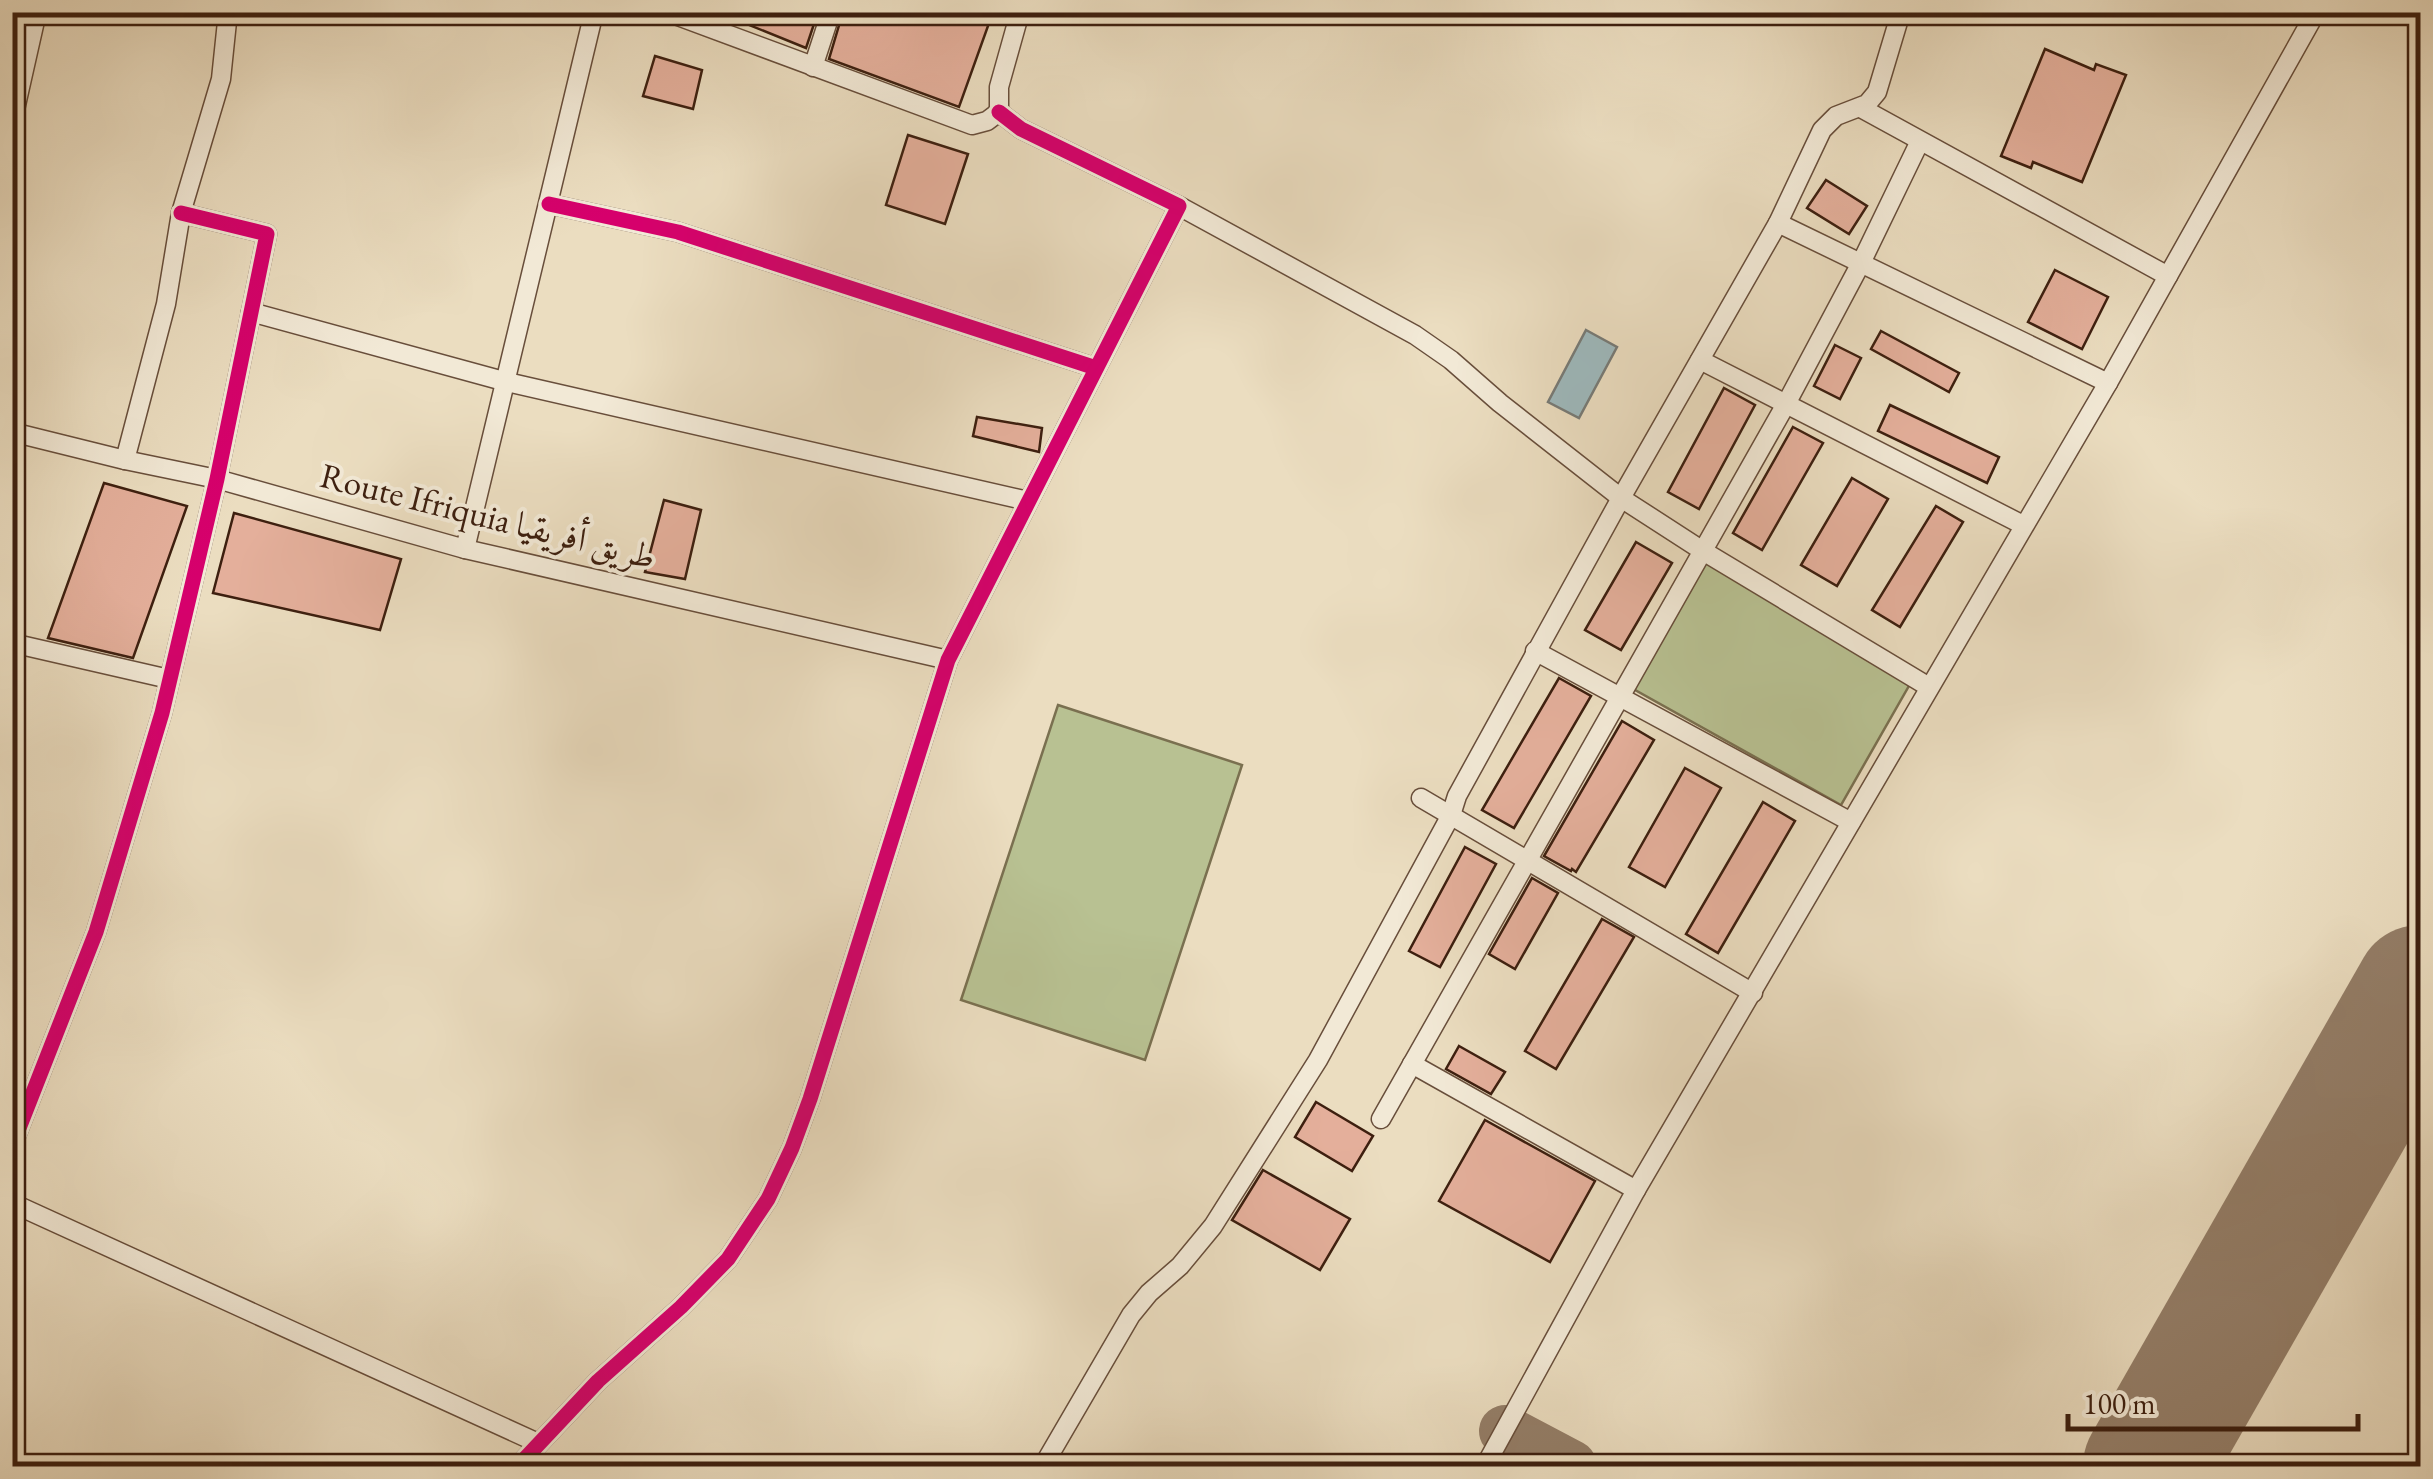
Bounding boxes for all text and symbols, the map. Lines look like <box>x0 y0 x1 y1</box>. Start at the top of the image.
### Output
street label: Route Ifriquia طريق أفريقيا <box>316 451 661 579</box>
scale bar <box>2068 1369 2358 1431</box>
text: 100 m <box>2083 1384 2156 1423</box>

